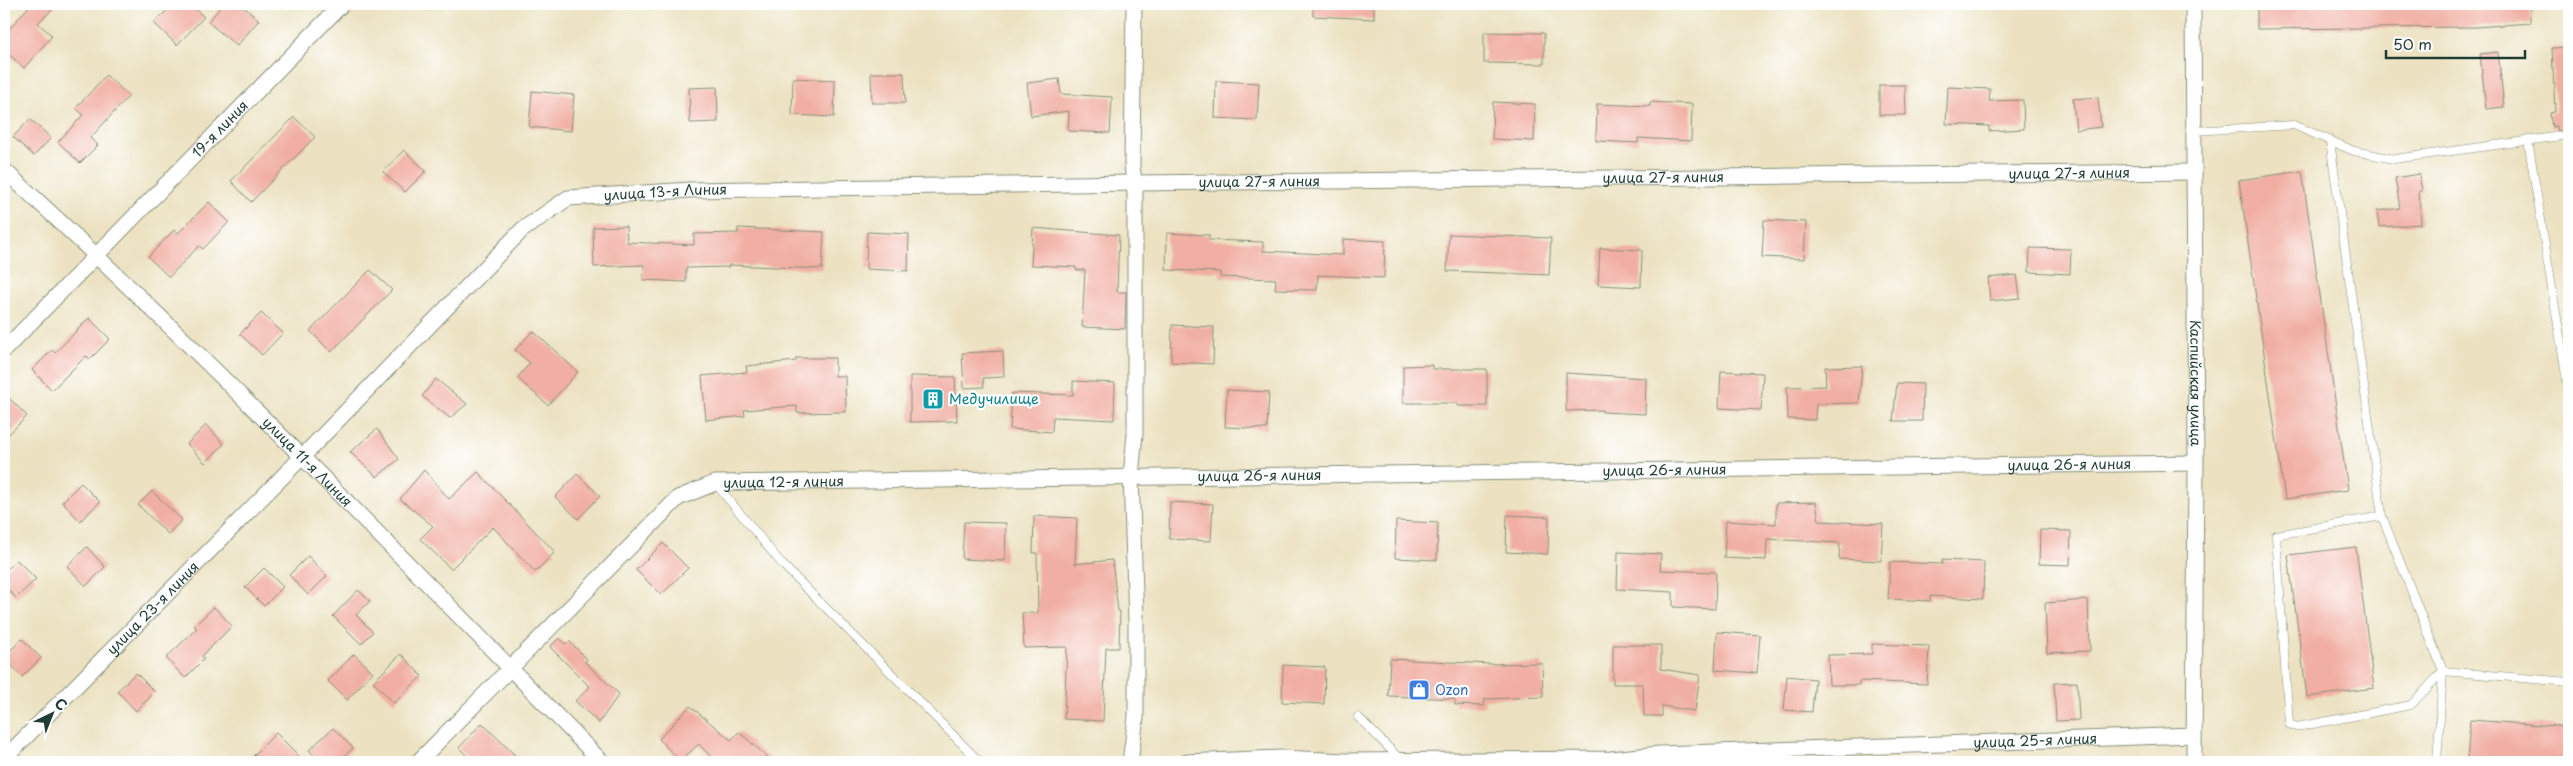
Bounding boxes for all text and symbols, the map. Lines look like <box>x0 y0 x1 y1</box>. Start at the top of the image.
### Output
scale bar <box>2386 28 2524 60</box>
text: 50 m <box>2393 32 2432 55</box>
street label: 19-я линия <box>186 95 253 162</box>
street label: улица 27-я линия <box>2008 162 2130 184</box>
street label: улица 27-я линия <box>1602 166 1724 188</box>
street label: улица 27-я линия <box>1198 170 1320 192</box>
street label: улица 13-я Линия <box>603 178 727 206</box>
street label: Каспийская улица <box>2185 320 2207 447</box>
building icon: Медучилище <box>921 387 945 411</box>
place label: Медучилище <box>949 388 1039 409</box>
street label: улица 11-я Линия <box>258 412 357 511</box>
street label: улица 26-я линия <box>2007 453 2132 476</box>
street label: улица 26-я линия <box>1602 458 1727 481</box>
street label: улица 26-я линия <box>1197 464 1322 486</box>
street label: улица 12-я линия <box>723 470 844 493</box>
street label: улица 23-я линия <box>102 556 203 659</box>
shop icon: Ozon <box>1407 678 1431 702</box>
place label: Ozon <box>1435 679 1468 700</box>
north arrow <box>28 688 78 738</box>
text: С <box>50 693 72 715</box>
street label: улица 25-я линия <box>1973 727 2098 753</box>

